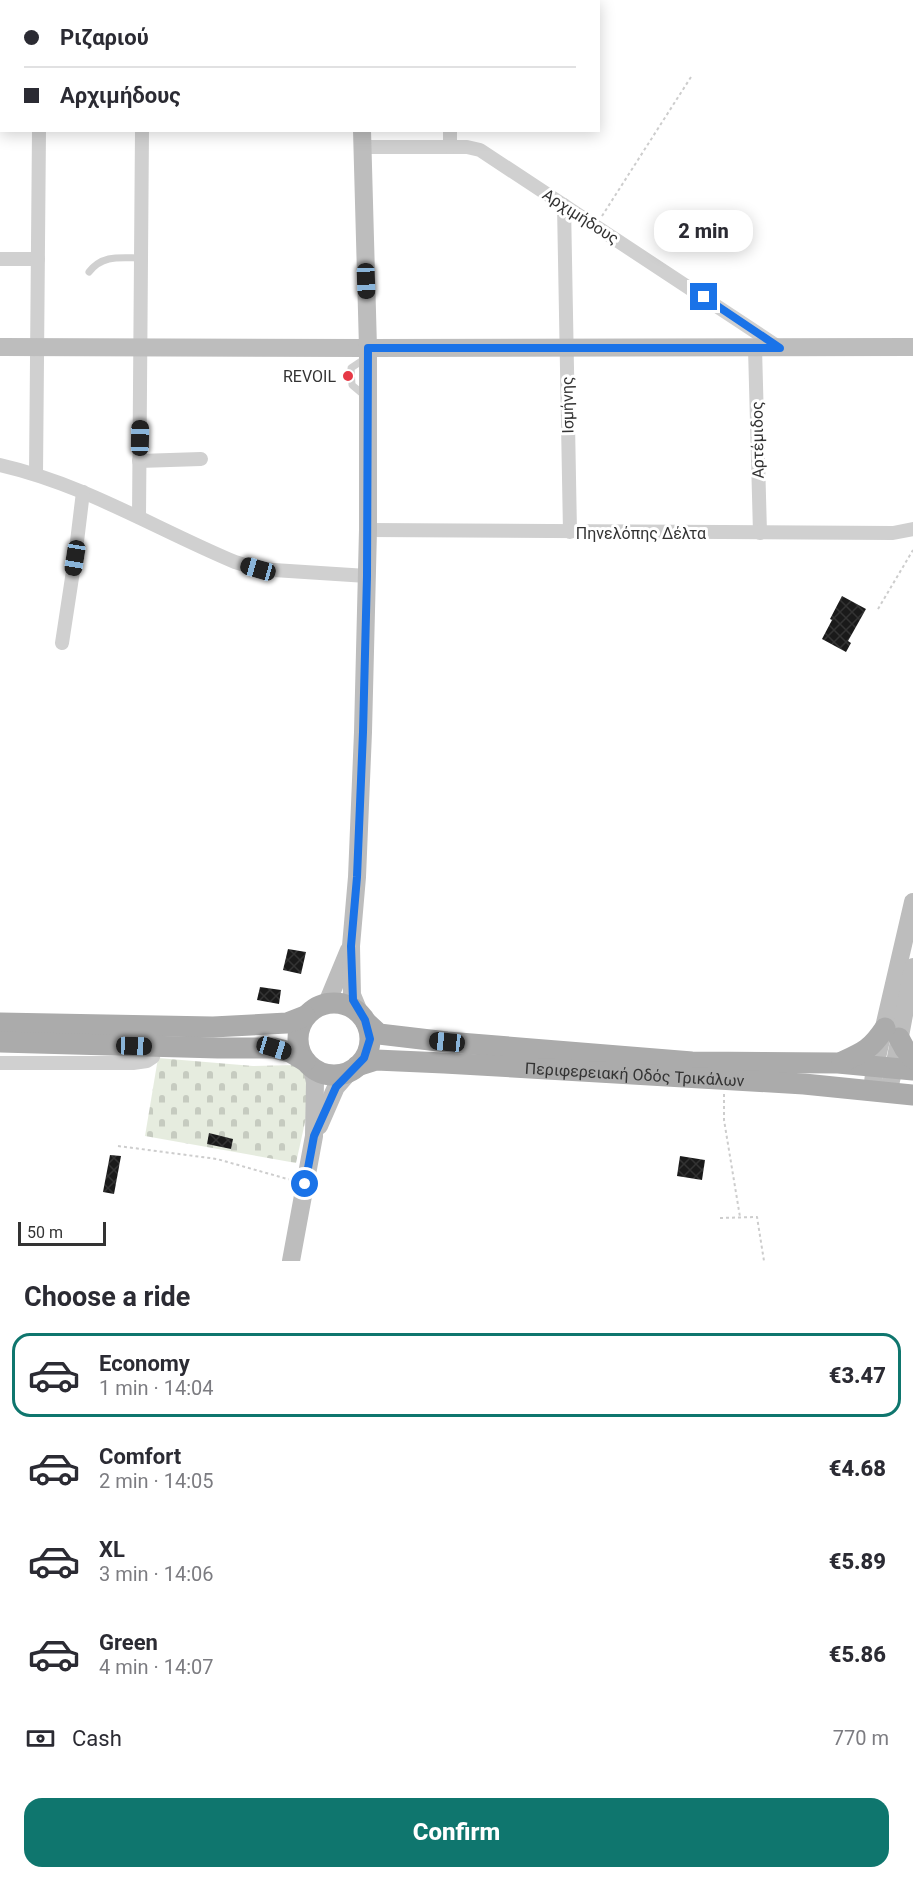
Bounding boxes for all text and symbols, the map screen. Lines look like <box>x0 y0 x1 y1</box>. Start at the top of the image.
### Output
text: Ριζαριού <box>60 25 149 50</box>
text: Αρχιμήδους <box>60 83 180 108</box>
street label: Αρχιμήδους <box>539 185 622 248</box>
callout: 2 min <box>654 210 754 252</box>
text: 2 min <box>678 219 729 243</box>
car <box>356 263 376 299</box>
route end <box>690 283 717 310</box>
place label: REVOIL <box>283 367 336 386</box>
marker: REVOIL <box>341 369 355 383</box>
street label: Ισμήνης <box>558 376 577 434</box>
street label: Αρτέμιδος <box>747 401 768 479</box>
car <box>131 420 149 456</box>
street label: Πηνελόπης Δέλτα <box>576 524 706 543</box>
car <box>63 539 87 577</box>
car <box>238 555 278 583</box>
car <box>428 1031 466 1053</box>
car <box>254 1034 294 1062</box>
car <box>116 1036 152 1056</box>
street label: Περιφερειακή Οδός Τρικάλων <box>524 1059 745 1091</box>
route start <box>291 1170 318 1197</box>
scale bar <box>18 1219 106 1246</box>
text: 50 m <box>27 1223 63 1242</box>
text: Choose a ride <box>24 1281 190 1313</box>
icon: car <box>27 1348 81 1402</box>
text: Economy <box>99 1351 190 1376</box>
text: €3.47 <box>829 1363 886 1388</box>
text: 1 min · 14:04 <box>99 1376 214 1400</box>
icon: car <box>27 1441 81 1495</box>
text: Comfort <box>99 1444 181 1469</box>
text: €4.68 <box>829 1456 886 1481</box>
text: 2 min · 14:05 <box>99 1469 214 1493</box>
icon: car <box>27 1534 81 1588</box>
text: XL <box>99 1537 125 1562</box>
text: €5.89 <box>829 1549 886 1574</box>
text: 3 min · 14:06 <box>99 1562 214 1586</box>
icon: car <box>27 1627 81 1681</box>
text: Green <box>99 1630 158 1655</box>
text: €5.86 <box>829 1642 886 1667</box>
text: 4 min · 14:07 <box>99 1655 214 1679</box>
icon: cash <box>24 1722 57 1755</box>
text: Cash <box>72 1726 122 1751</box>
text: 770 m <box>833 1726 889 1750</box>
button: Confirm <box>24 1798 889 1867</box>

